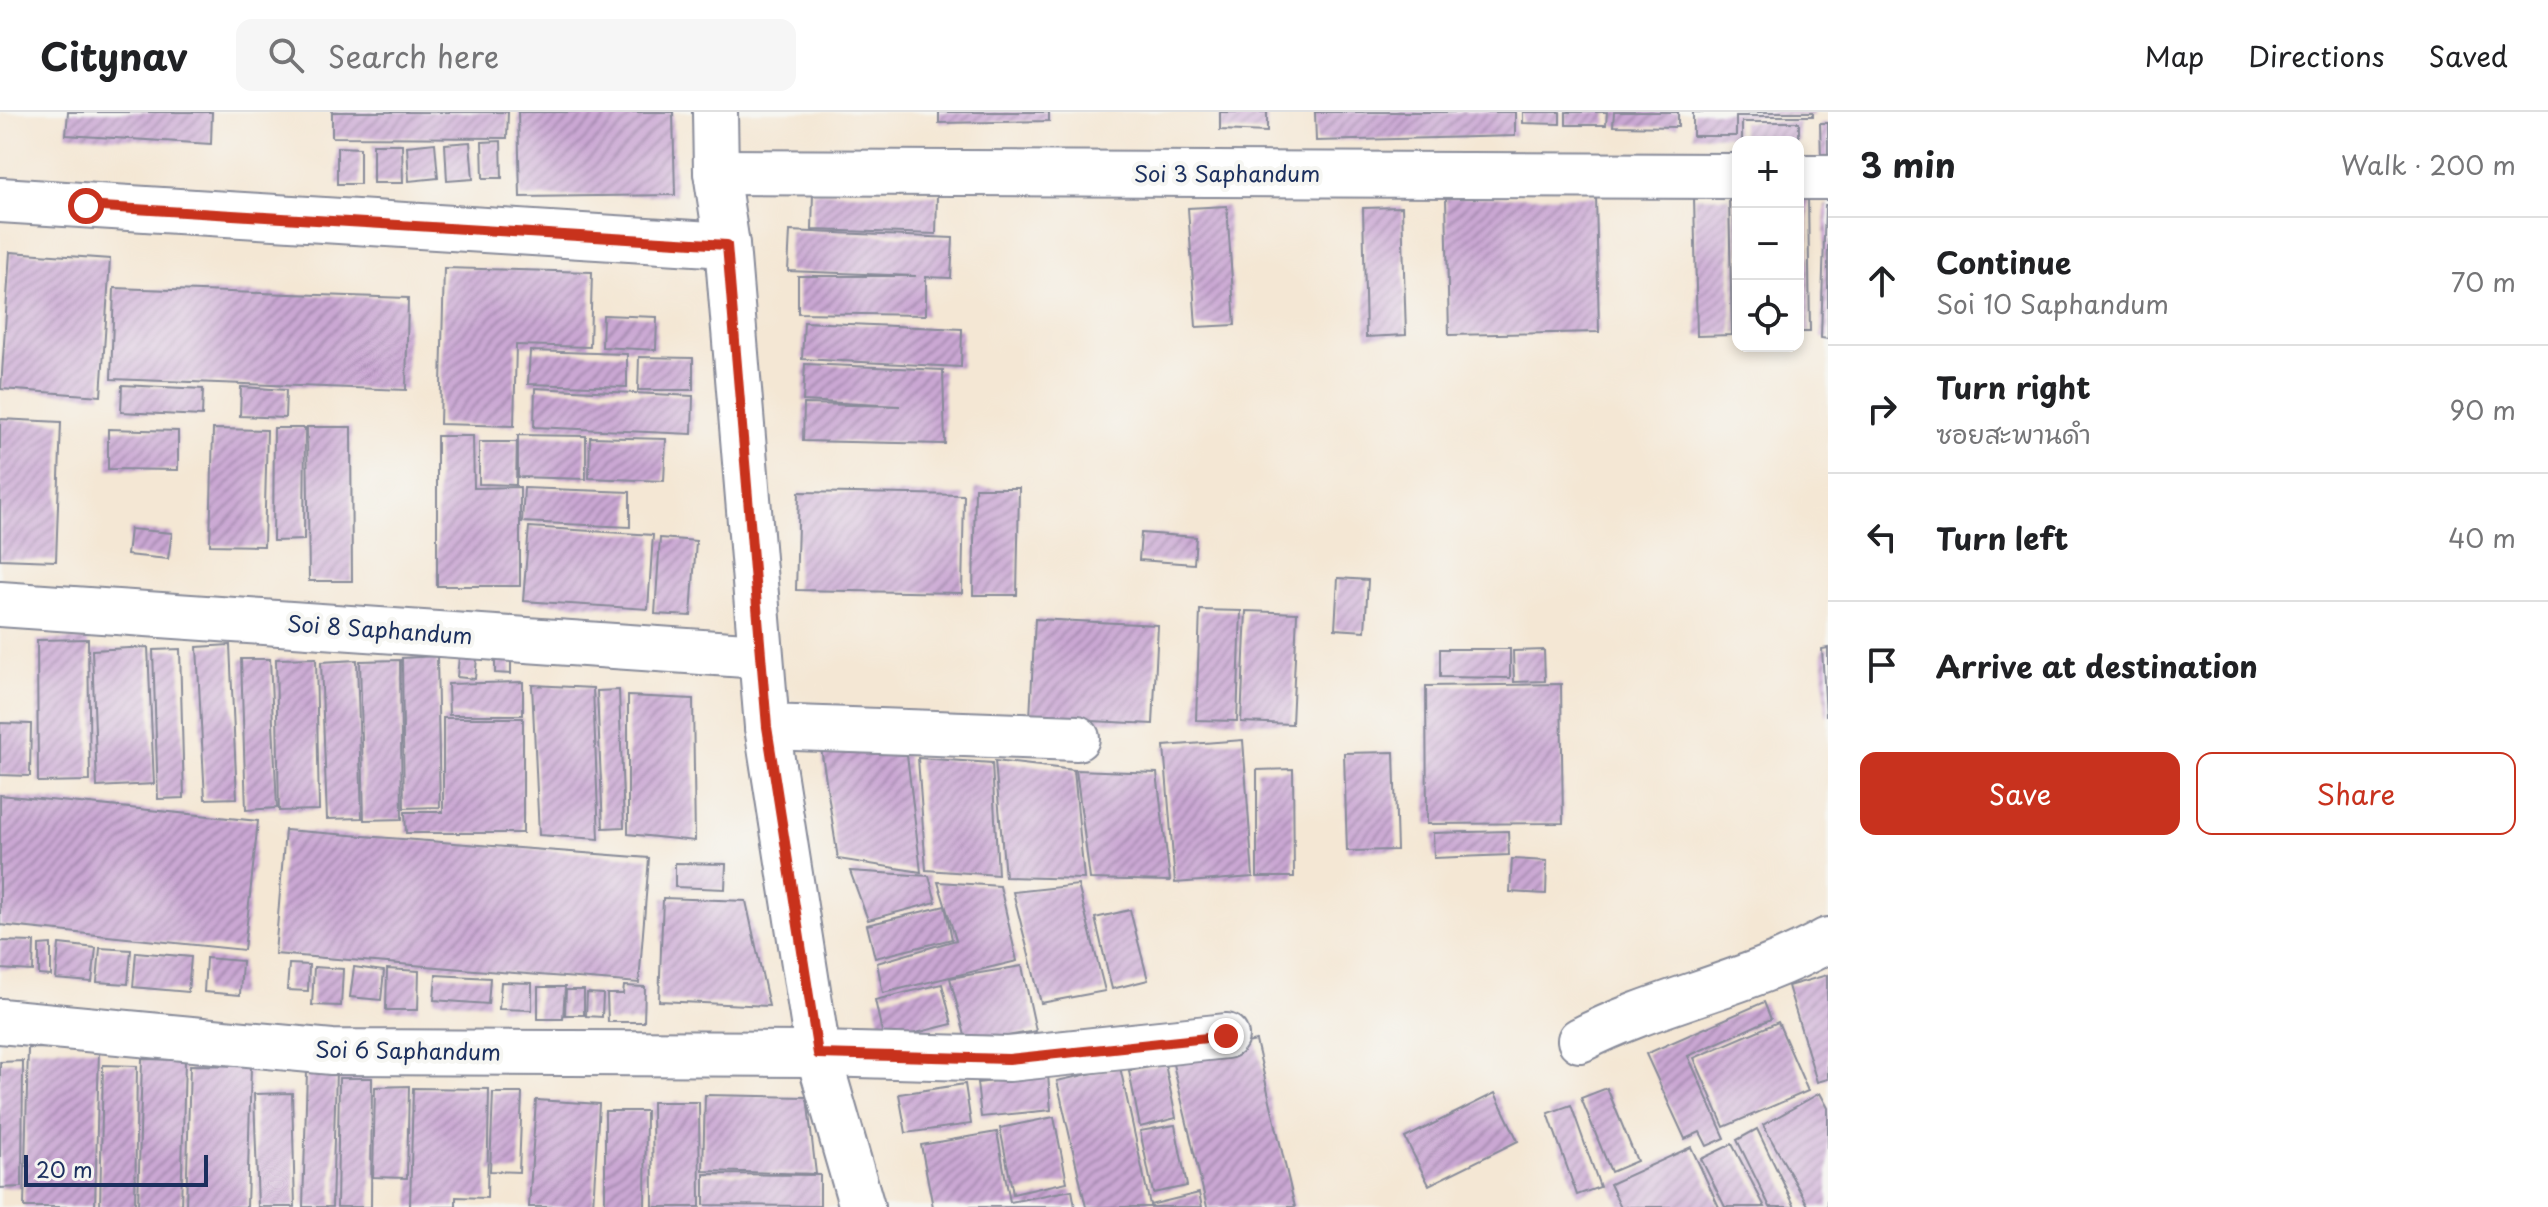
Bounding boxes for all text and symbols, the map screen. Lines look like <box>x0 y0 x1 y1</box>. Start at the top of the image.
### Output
search box <box>236 19 796 91</box>
text: Citynav <box>40 27 188 84</box>
icon: search <box>264 33 308 77</box>
text: Search here <box>328 33 499 78</box>
text: Map <box>2145 34 2204 77</box>
text: Directions <box>2248 34 2385 77</box>
text: Saved <box>2429 34 2508 77</box>
map controls <box>1732 136 1804 352</box>
button: + <box>1732 136 1804 208</box>
text: 3 min <box>1860 138 1956 190</box>
text: Walk · 200 m <box>2341 145 2516 184</box>
street label: Soi 3 Saphandum <box>1134 156 1320 189</box>
route start <box>68 188 104 224</box>
button: − <box>1732 208 1804 280</box>
text: Continue <box>1936 239 2071 284</box>
icon: ahead <box>1860 259 1904 303</box>
text: 70 m <box>2451 262 2516 301</box>
button: locate <box>1732 280 1804 352</box>
text: Soi 10 Saphandum <box>1936 284 2169 323</box>
text: Turn right <box>1936 364 2091 409</box>
icon: right <box>1860 387 1904 431</box>
text: 90 m <box>2449 390 2516 429</box>
text: ซอยสะพานดำ <box>1936 414 2091 453</box>
icon: left <box>1860 515 1904 559</box>
text: Turn left <box>1936 515 2068 560</box>
text: 40 m <box>2448 518 2516 557</box>
street label: Soi 8 Saphandum <box>286 606 474 651</box>
icon: arrive <box>1860 643 1904 687</box>
text: Arrive at destination <box>1936 643 2258 688</box>
button: Save <box>1860 752 2180 835</box>
button: Share <box>2196 752 2516 835</box>
route end <box>1208 1018 1244 1054</box>
street label: Soi 6 Saphandum <box>315 1031 501 1068</box>
scale bar <box>24 1151 208 1187</box>
text: 20 m <box>36 1152 93 1185</box>

